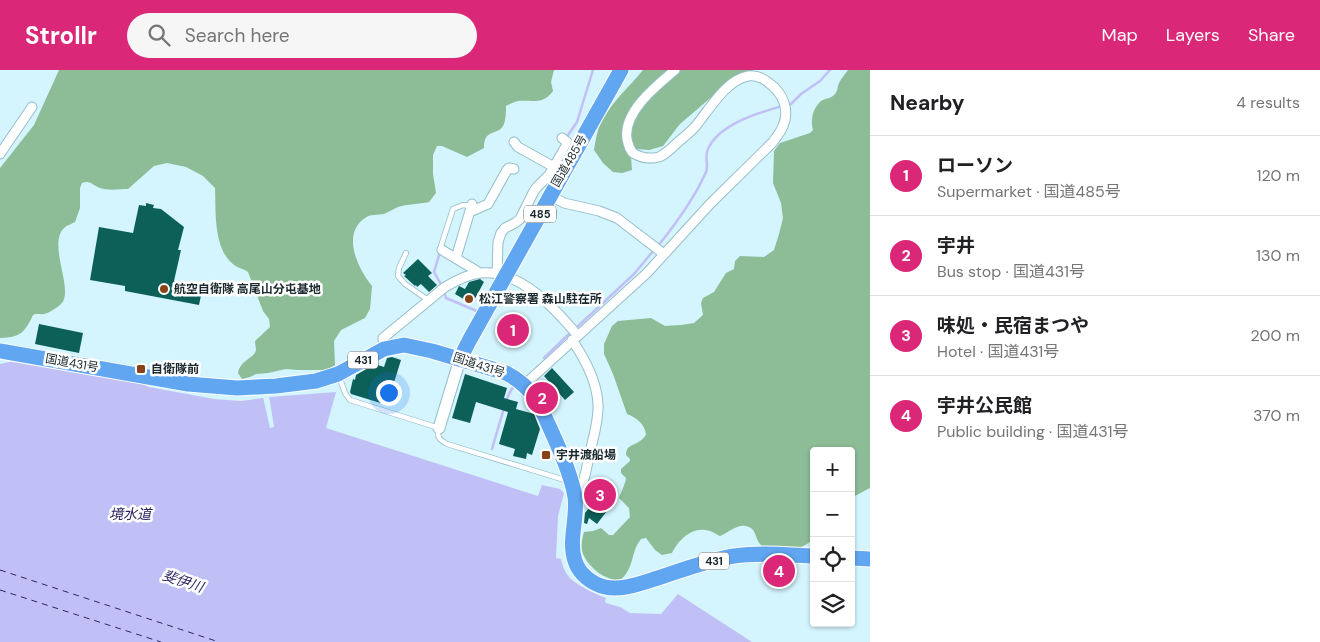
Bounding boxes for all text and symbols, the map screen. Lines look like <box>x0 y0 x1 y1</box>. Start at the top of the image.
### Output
search box <box>127 13 477 58</box>
text: Strollr <box>25 20 97 51</box>
icon: search <box>145 21 173 49</box>
text: Search here <box>185 23 290 48</box>
text: Map <box>1102 23 1138 47</box>
text: Layers <box>1166 23 1220 47</box>
text: Share <box>1248 23 1295 47</box>
text: Nearby <box>890 89 964 117</box>
text: 4 results <box>1236 92 1300 113</box>
street label: 国道485号 <box>548 132 590 190</box>
text: ローソン <box>937 153 1013 178</box>
text: 1 <box>903 165 909 186</box>
text: 120 m <box>1256 165 1300 186</box>
text: Supermarket · 国道485号 <box>937 181 1121 202</box>
road number: 485 <box>524 206 556 222</box>
text: 宇井 <box>937 233 975 258</box>
text: 2 <box>901 245 911 266</box>
text: 130 m <box>1256 245 1300 266</box>
text: Bus stop · 国道431号 <box>937 261 1085 282</box>
place label: 航空自衛隊 高尾山分屯基地 <box>174 281 321 297</box>
marker: 航空自衛隊 高尾山分屯基地 <box>158 283 170 295</box>
place label: 松江警察署 森山駐在所 <box>479 291 602 307</box>
marker: 松江警察署 森山駐在所 <box>463 293 475 305</box>
pin: 1 <box>497 311 529 349</box>
text: 味処・民宿まつや <box>937 313 1089 338</box>
text: 3 <box>901 325 911 346</box>
text: 200 m <box>1251 325 1300 346</box>
text: Hotel · 国道431号 <box>937 341 1059 362</box>
street label: 国道431号 <box>451 349 507 381</box>
street label: 国道431号 <box>44 350 100 376</box>
road number: 431 <box>348 352 378 368</box>
place label: 自衛隊前 <box>151 361 199 377</box>
marker: 自衛隊前 <box>135 363 147 375</box>
pin: 2 <box>526 379 558 417</box>
your location <box>376 380 402 406</box>
text: 宇井公民館 <box>937 393 1032 418</box>
text: 4 <box>901 405 911 426</box>
text: 370 m <box>1253 405 1300 426</box>
text: Public building · 国道431号 <box>937 421 1128 442</box>
place label: 宇井渡船場 <box>556 447 616 463</box>
map controls <box>810 447 855 627</box>
button: + <box>810 447 855 492</box>
marker: 宇井渡船場 <box>540 449 552 461</box>
pin: 3 <box>584 476 616 514</box>
button: − <box>810 492 855 537</box>
water label: 境水道 <box>109 505 153 523</box>
button: locate <box>810 537 855 582</box>
road number: 431 <box>699 552 729 570</box>
pin: 4 <box>763 552 795 590</box>
water label: 斐伊川 <box>160 566 208 597</box>
button: layers <box>810 582 855 627</box>

